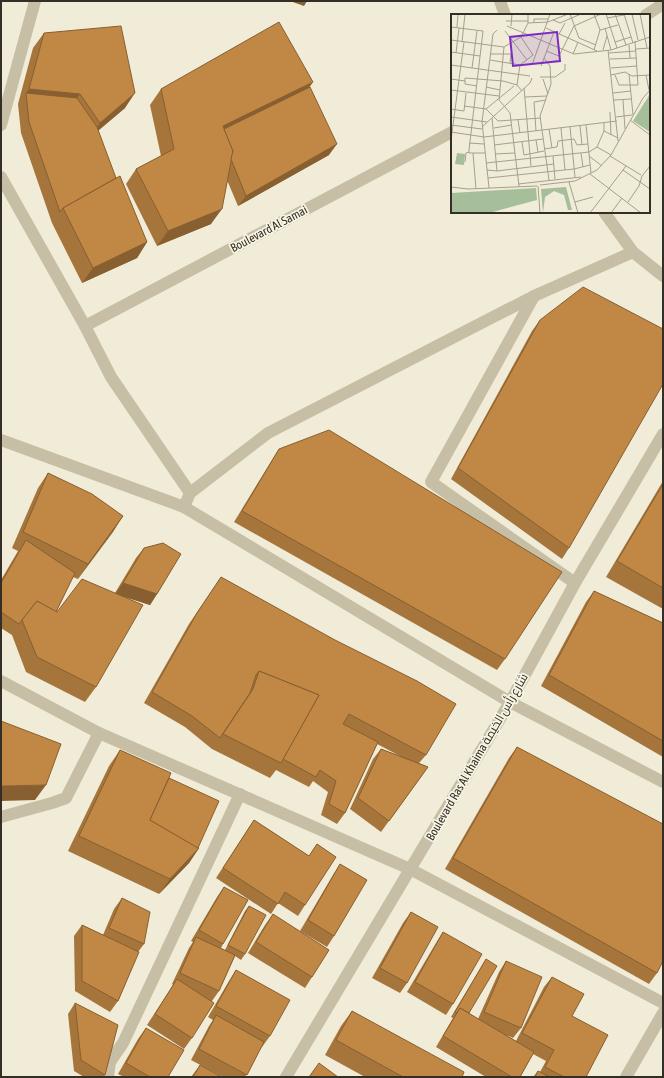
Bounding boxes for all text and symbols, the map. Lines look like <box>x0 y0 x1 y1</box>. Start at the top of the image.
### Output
inset map <box>451 14 650 213</box>
street label: Boulevard Al Samai <box>228 203 310 255</box>
street label: Boulevard Ras Al Khaima شارع رأس الخيمة <box>422 670 532 844</box>

